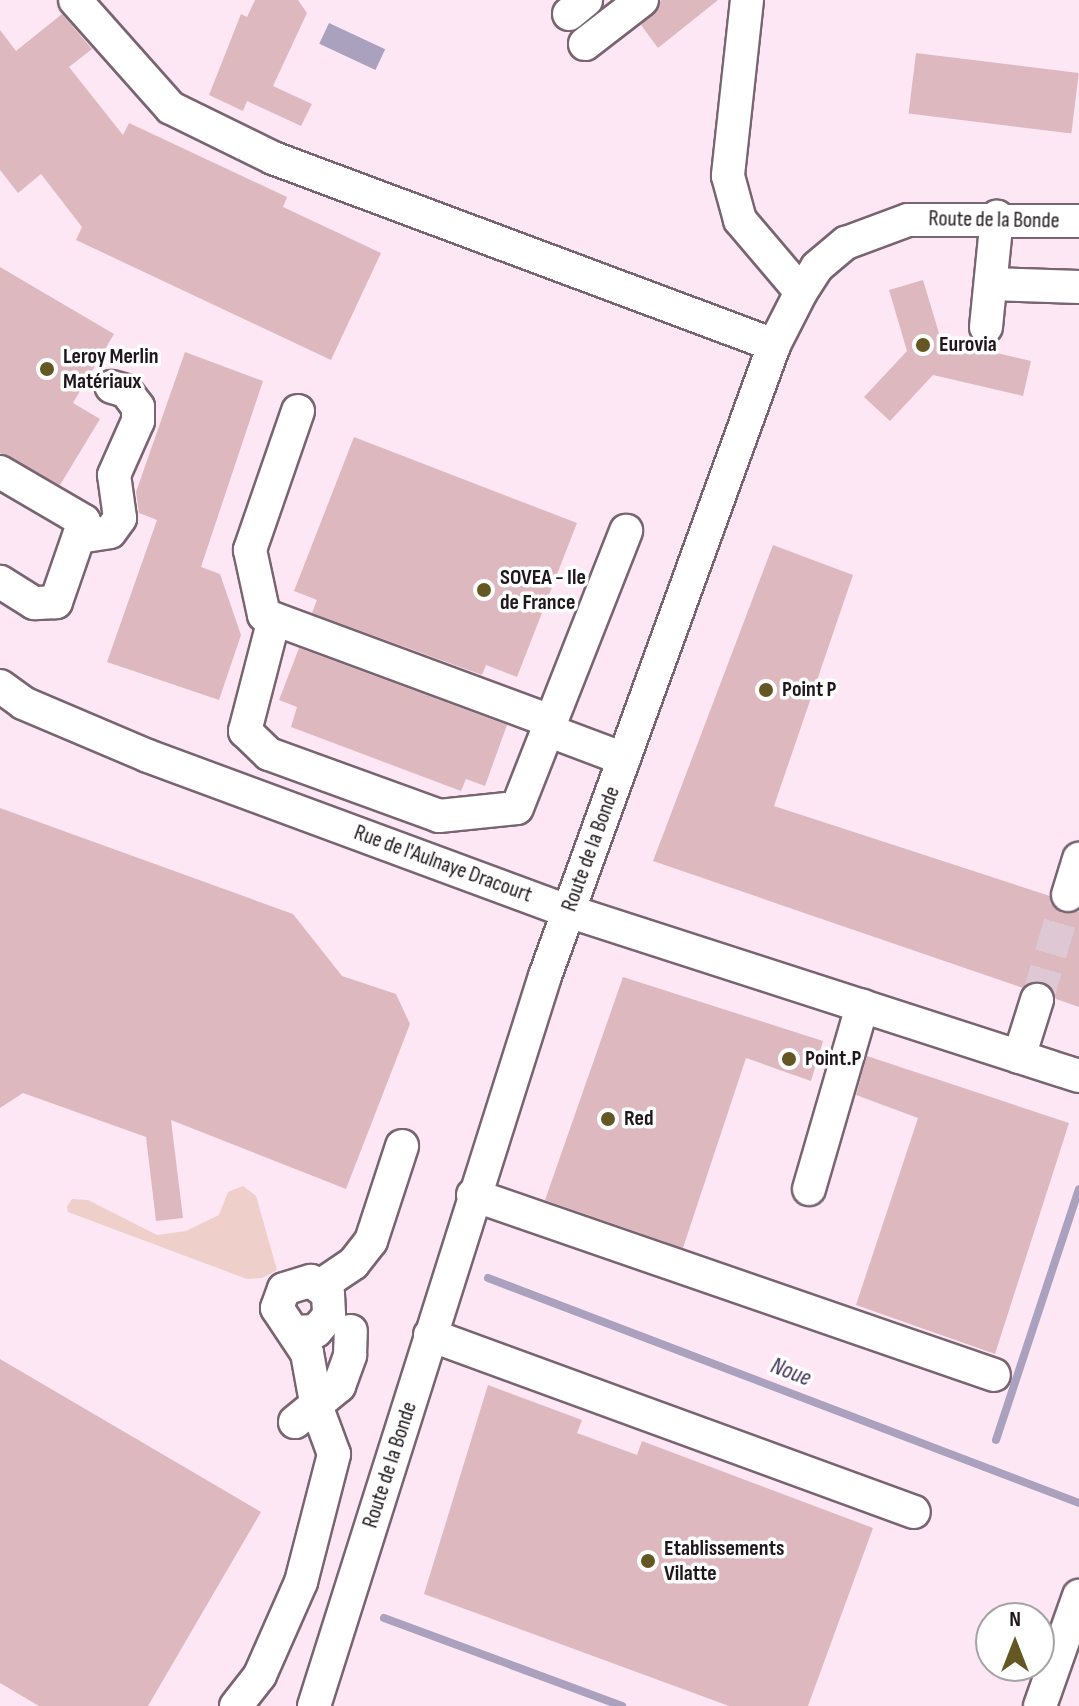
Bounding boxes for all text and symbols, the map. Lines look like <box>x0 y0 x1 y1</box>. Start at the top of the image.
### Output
street label: Route de la Bonde <box>928 206 1060 234</box>
place label: Eurovia <box>939 332 997 358</box>
marker: Eurovia <box>914 336 932 354</box>
place label: Leroy Merlin Matériaux <box>63 343 159 394</box>
marker: Leroy Merlin Matériaux <box>38 360 56 378</box>
place label: SOVEA - Ile de France <box>500 564 586 616</box>
marker: SOVEA - Ile de France <box>475 581 493 599</box>
place label: Point P <box>782 677 837 703</box>
marker: Point P <box>757 681 775 699</box>
street label: Route de la Bonde <box>556 783 626 915</box>
street label: Rue de l'Aulnaye Dracourt <box>350 820 536 908</box>
place label: Point.P <box>805 1046 861 1072</box>
marker: Point.P <box>780 1050 798 1068</box>
place label: Red <box>624 1106 654 1132</box>
marker: Red <box>599 1110 617 1128</box>
water label: Noue <box>767 1351 815 1393</box>
street label: Route de la Bonde <box>357 1399 423 1531</box>
place label: Etablissements Vilatte <box>664 1535 784 1586</box>
marker: Etablissements Vilatte <box>639 1552 657 1570</box>
north arrow <box>975 1602 1055 1682</box>
text: N <box>1009 1606 1021 1633</box>

